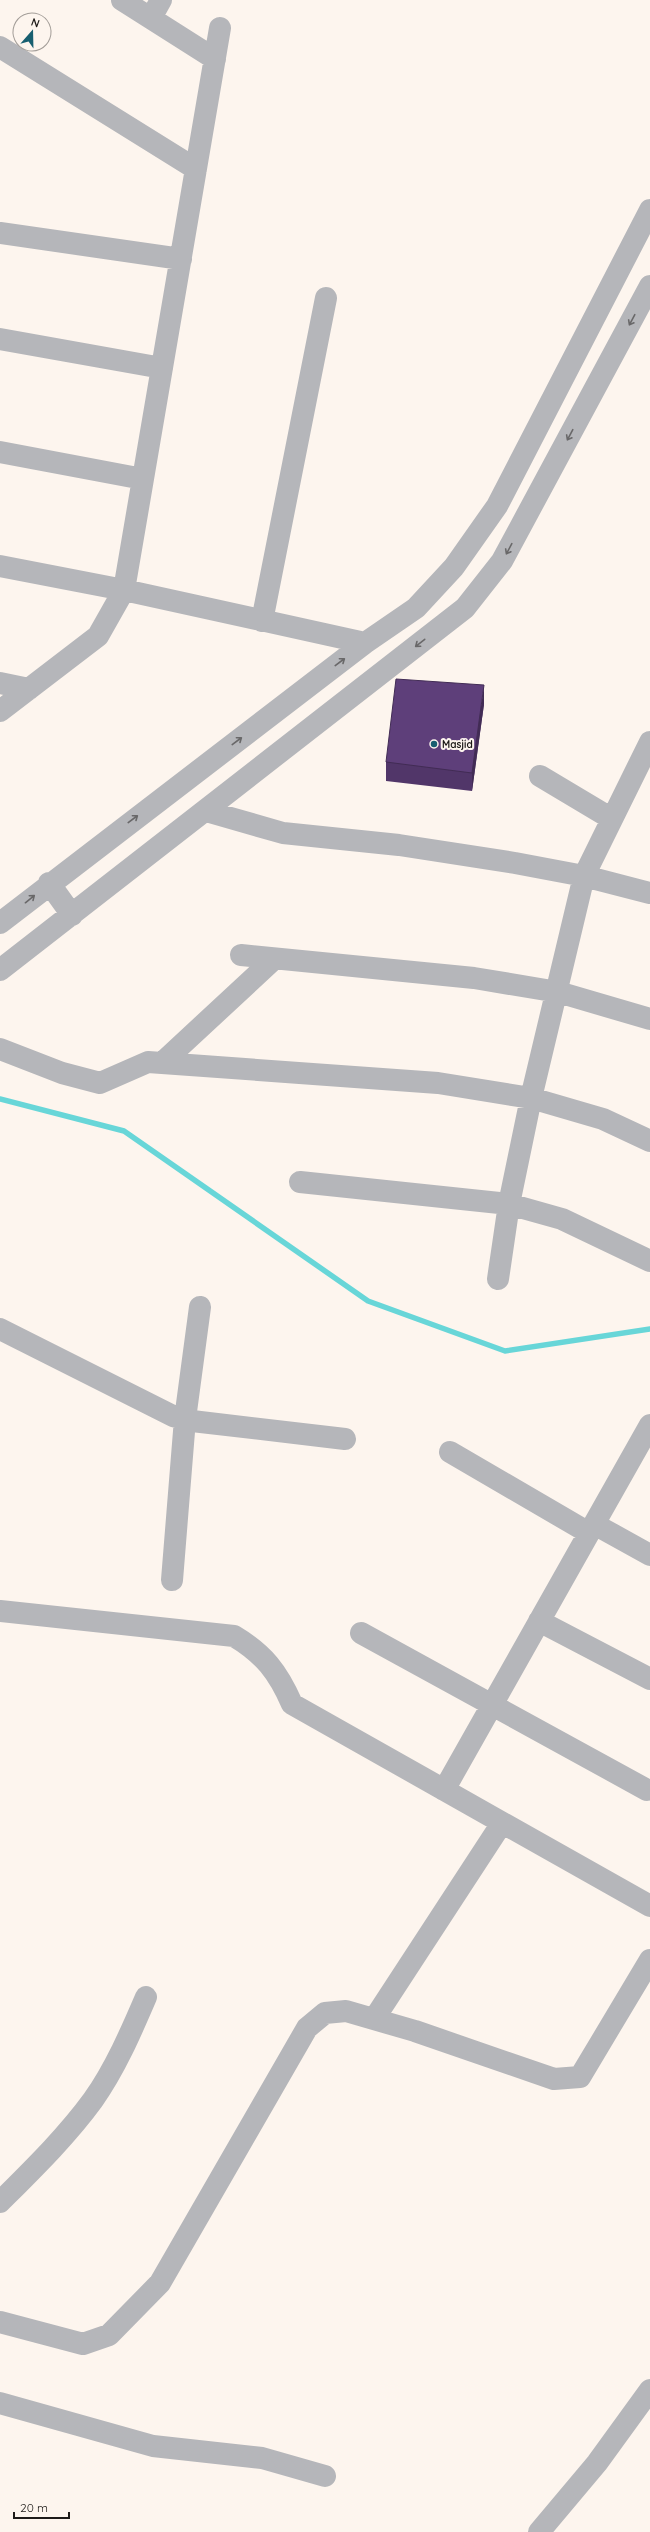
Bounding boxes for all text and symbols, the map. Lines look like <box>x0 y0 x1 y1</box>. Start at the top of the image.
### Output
north arrow <box>12 12 52 52</box>
text: N <box>29 15 42 31</box>
one-way arrow <box>627 314 635 326</box>
one-way arrow <box>566 428 573 440</box>
one-way arrow <box>504 543 512 555</box>
one-way arrow <box>415 638 426 647</box>
one-way arrow <box>335 658 346 666</box>
one-way arrow <box>231 736 242 745</box>
place label: Masjid <box>442 738 473 751</box>
marker: Masjid <box>429 739 439 749</box>
one-way arrow <box>128 815 139 823</box>
one-way arrow <box>25 894 36 903</box>
scale bar <box>14 2494 69 2520</box>
text: 20 m <box>20 2500 48 2515</box>

